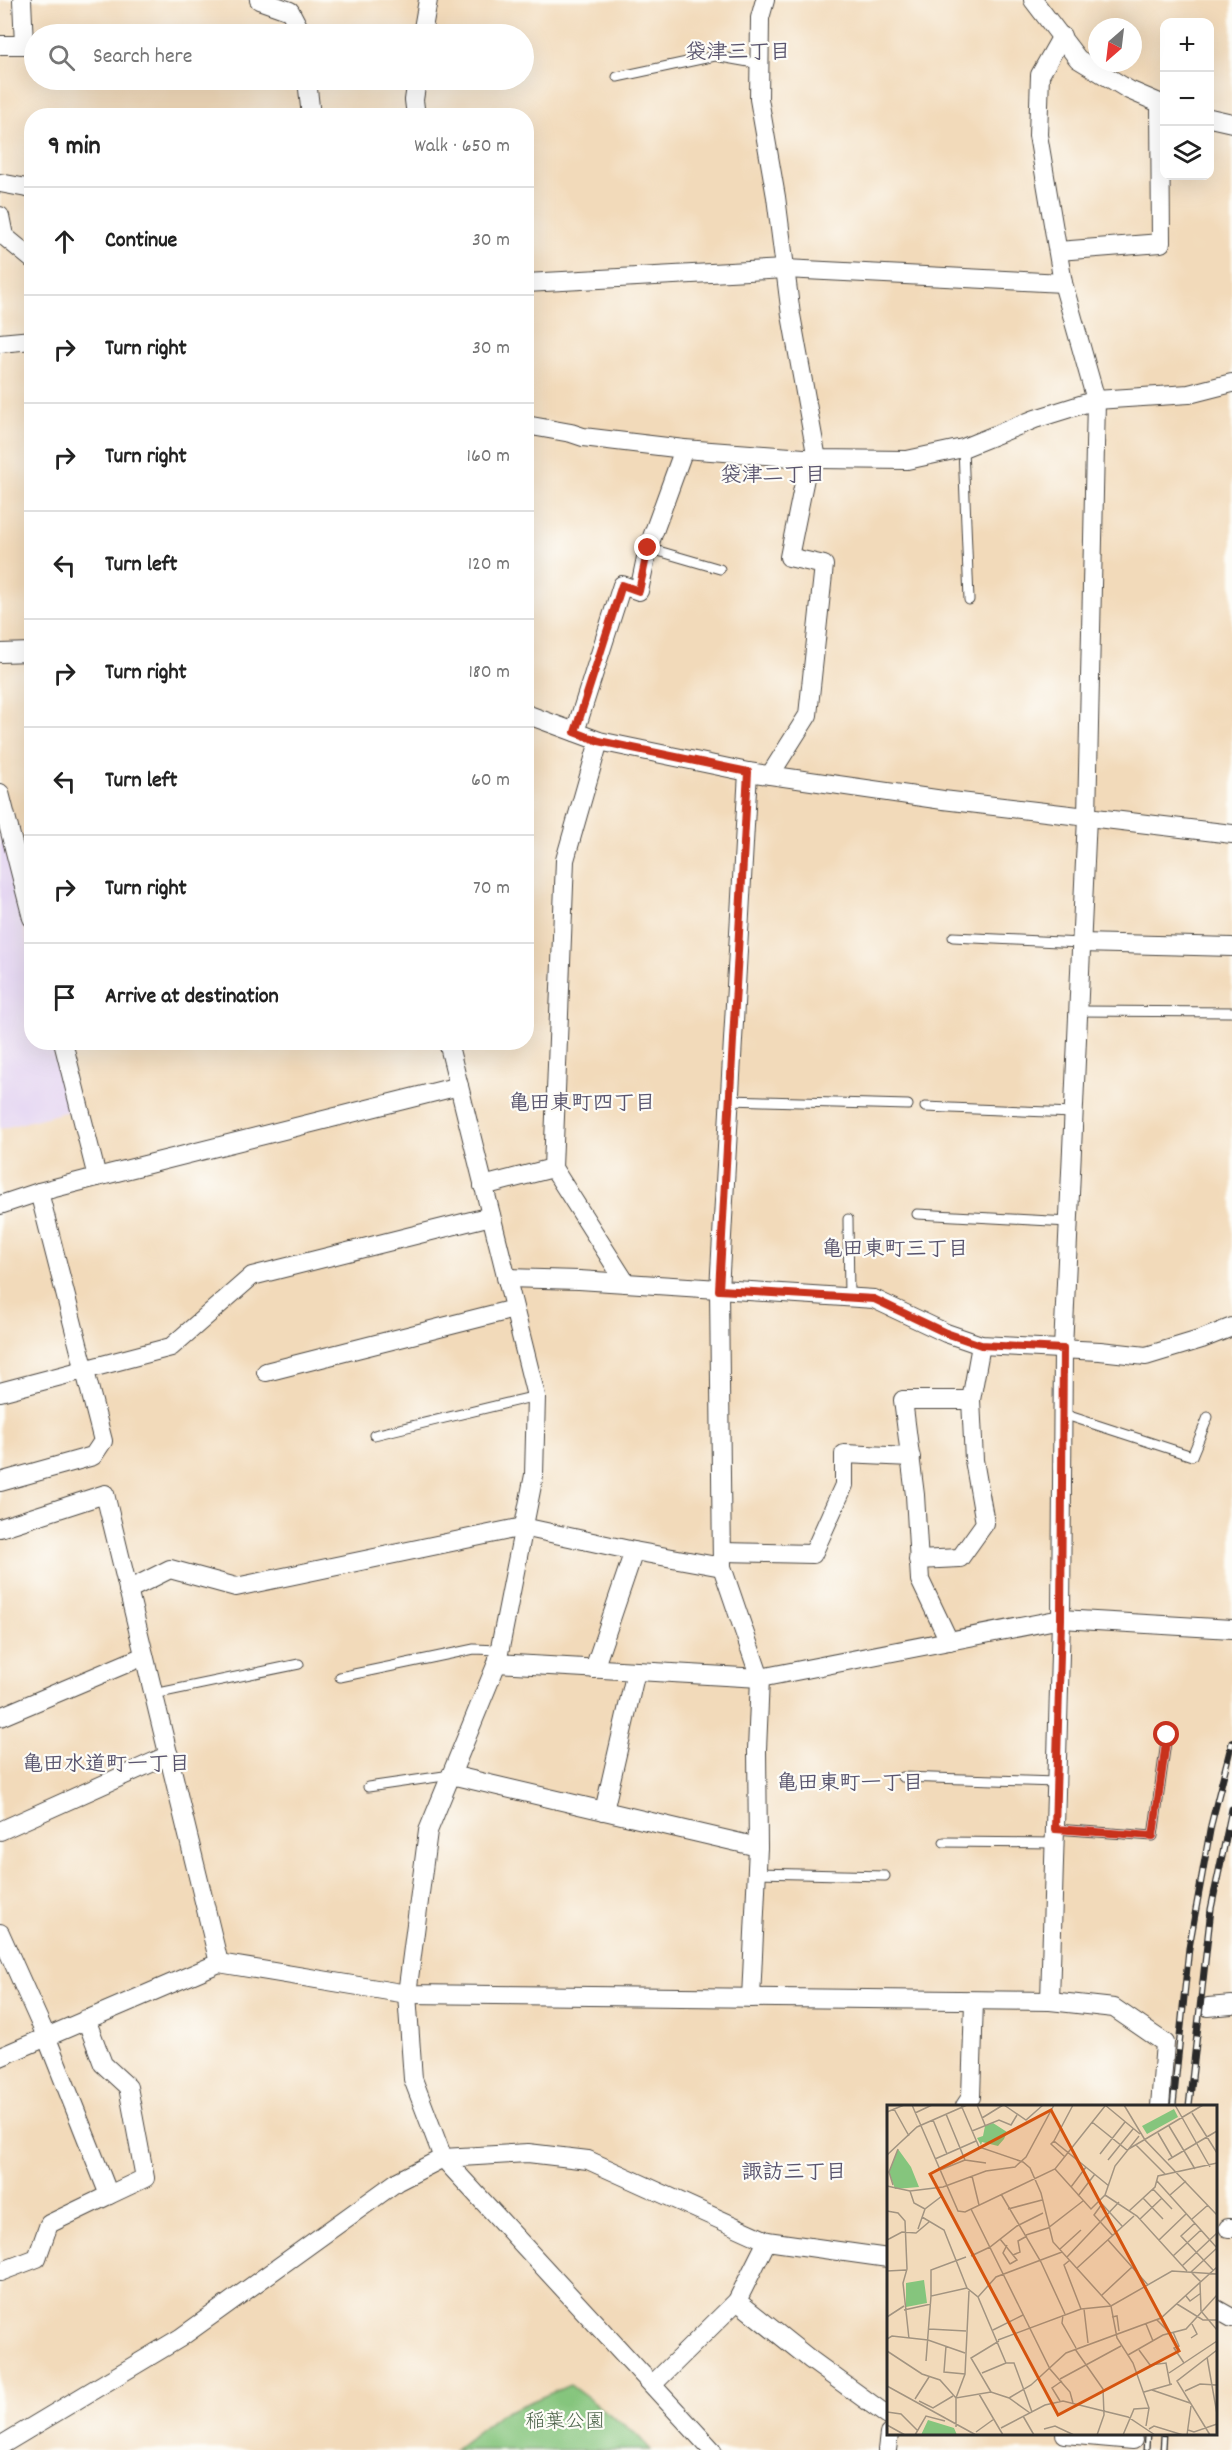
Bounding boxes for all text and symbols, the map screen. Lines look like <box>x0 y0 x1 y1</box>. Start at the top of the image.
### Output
north arrow <box>1088 18 1142 72</box>
map controls <box>1160 18 1214 180</box>
button: + <box>1160 18 1214 72</box>
search box <box>24 24 534 90</box>
district label: 袋津三丁目 <box>686 39 791 69</box>
icon: search <box>45 41 78 74</box>
text: Search here <box>93 42 192 73</box>
button: − <box>1160 72 1214 126</box>
button: layers <box>1160 126 1214 180</box>
text: 9 min <box>48 129 101 166</box>
text: Walk · 650 m <box>414 133 510 161</box>
icon: ahead <box>48 225 81 258</box>
text: Continue <box>105 226 177 257</box>
text: 30 m <box>472 227 510 255</box>
icon: right <box>48 333 81 366</box>
text: Turn right <box>105 334 187 365</box>
text: 30 m <box>472 335 510 363</box>
icon: right <box>48 441 81 474</box>
text: Turn right <box>105 442 187 473</box>
text: 160 m <box>467 443 510 471</box>
district label: 袋津二丁目 <box>721 462 826 492</box>
route end <box>634 534 660 560</box>
icon: left <box>48 549 81 582</box>
text: Turn left <box>105 550 177 581</box>
text: 120 m <box>468 551 510 579</box>
icon: right <box>48 657 81 690</box>
text: Turn right <box>105 658 187 689</box>
text: 180 m <box>468 659 510 687</box>
icon: left <box>48 765 81 798</box>
text: Turn left <box>105 766 177 797</box>
text: 60 m <box>471 767 510 795</box>
icon: right <box>48 873 81 906</box>
text: Turn right <box>105 874 187 905</box>
text: 70 m <box>473 875 510 903</box>
icon: arrive <box>48 981 81 1014</box>
text: Arrive at destination <box>105 982 279 1013</box>
district label: 亀田東町四丁目 <box>509 1090 656 1120</box>
district label: 亀田東町三丁目 <box>822 1236 969 1266</box>
route start <box>1153 1721 1179 1747</box>
district label: 亀田水道町一丁目 <box>22 1751 190 1781</box>
district label: 亀田東町一丁目 <box>777 1770 924 1800</box>
inset map <box>887 2105 1217 2435</box>
district label: 諏訪三丁目 <box>742 2159 847 2189</box>
park label: 稲葉公園 <box>525 2409 605 2437</box>

